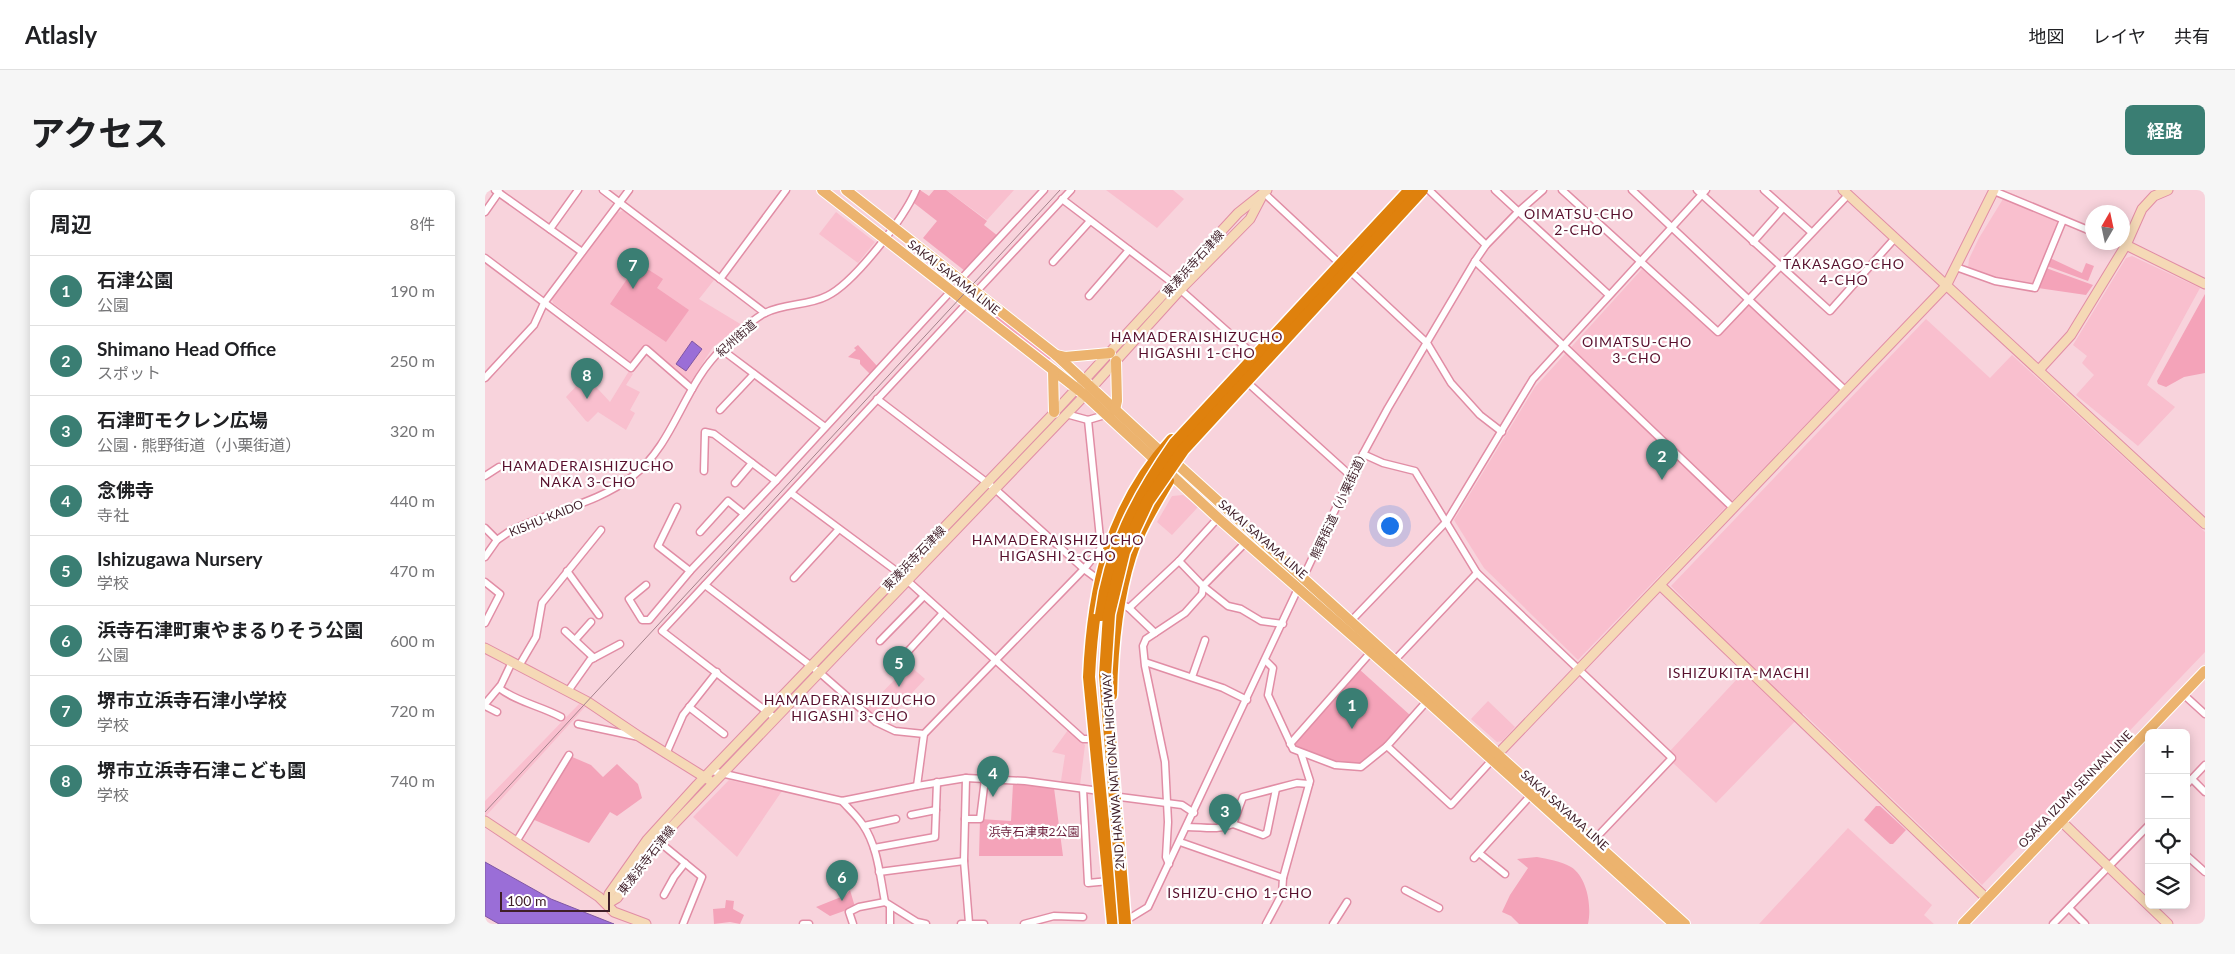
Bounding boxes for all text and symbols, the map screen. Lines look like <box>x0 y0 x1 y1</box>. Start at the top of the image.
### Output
text: Atlasly <box>25 20 97 49</box>
text: 地図 <box>2029 25 2065 47</box>
text: レイヤ <box>2093 25 2146 47</box>
text: 共有 <box>2174 25 2210 47</box>
button: 経路 <box>2125 105 2205 155</box>
text: アクセス <box>30 111 168 153</box>
district label: OIMATSU-CHO 2-CHO <box>1524 205 1634 238</box>
north arrow <box>2085 205 2130 250</box>
text: 周辺 <box>50 211 92 236</box>
text: 8件 <box>410 214 435 233</box>
street label: 東湊浜寺石津線 <box>1159 227 1227 299</box>
street label: SAKAI SAYAMA LINE <box>905 236 1003 318</box>
pin: 7 <box>617 248 649 289</box>
district label: TAKASAGO-CHO 4-CHO <box>1783 255 1905 288</box>
text: 石津公園 <box>97 268 173 291</box>
text: 1 <box>61 281 71 300</box>
text: 190 m <box>390 281 435 300</box>
text: 公園 <box>97 295 129 314</box>
street label: 紀州街道 <box>713 317 759 359</box>
district label: HAMADERAISHIZUCHO HIGASHI 1-CHO <box>1111 328 1283 361</box>
district label: OIMATSU-CHO 3-CHO <box>1582 333 1692 366</box>
text: Shimano Head Office <box>97 337 276 360</box>
text: 2 <box>61 351 71 370</box>
text: 250 m <box>390 351 435 370</box>
pin: 8 <box>571 358 603 399</box>
text: スポット <box>97 363 161 382</box>
text: 石津町モクレン広場 <box>97 408 268 431</box>
text: 3 <box>61 421 71 440</box>
text: 320 m <box>390 421 435 440</box>
text: 公園 · 熊野街道（小栗街道） <box>97 435 301 454</box>
pin: 2 <box>1646 439 1678 480</box>
street label: 熊野街道（小栗街道） <box>1307 446 1371 562</box>
district label: HAMADERAISHIZUCHO NAKA 3-CHO <box>502 457 674 490</box>
text: 念佛寺 <box>97 478 154 501</box>
text: 4 <box>61 491 71 510</box>
text: 440 m <box>390 491 435 510</box>
street label: KISHU-KAIDO <box>507 496 586 540</box>
street label: SAKAI SAYAMA LINE <box>1215 496 1311 582</box>
text: 寺社 <box>97 505 129 524</box>
your location <box>1377 513 1403 539</box>
street label: 東湊浜寺石津線 <box>879 523 949 593</box>
district label: HAMADERAISHIZUCHO HIGASHI 2-CHO <box>972 531 1144 564</box>
text: Ishizugawa Nursery <box>97 547 263 570</box>
text: 5 <box>61 561 71 580</box>
text: 470 m <box>390 561 435 580</box>
text: 学校 <box>97 573 129 592</box>
text: 浜寺石津町東やまるりそう公園 <box>97 618 363 641</box>
text: 6 <box>61 631 71 650</box>
text: 600 m <box>390 631 435 650</box>
text: 公園 <box>97 645 129 664</box>
pin: 5 <box>883 646 915 687</box>
district label: ISHIZUKITA-MACHI <box>1668 664 1810 681</box>
street label: 2ND HANWA NATIONAL HIGHWAY <box>1099 672 1127 870</box>
text: 堺市立浜寺石津小学校 <box>97 688 287 711</box>
pin: 1 <box>1336 688 1368 729</box>
district label: HAMADERAISHIZUCHO HIGASHI 3-CHO <box>764 691 936 724</box>
text: 7 <box>61 701 71 720</box>
text: 720 m <box>390 701 435 720</box>
text: 学校 <box>97 715 129 734</box>
street label: OSAKA IZUMI SENNAN LINE <box>2015 727 2135 851</box>
map controls <box>2145 729 2190 909</box>
button: + <box>2145 729 2190 774</box>
pin: 4 <box>977 756 1009 797</box>
text: 堺市立浜寺石津こども園 <box>97 758 306 781</box>
street label: SAKAI SAYAMA LINE <box>1518 767 1612 853</box>
text: 8 <box>61 771 71 790</box>
text: 740 m <box>390 771 435 790</box>
button: − <box>2145 774 2190 819</box>
text: 学校 <box>97 785 129 804</box>
pin: 3 <box>1209 794 1241 835</box>
button: locate <box>2145 819 2190 864</box>
street label: 東湊浜寺石津線 <box>614 822 678 898</box>
park label: 浜寺石津東2公園 <box>989 824 1079 839</box>
pin: 6 <box>826 860 858 901</box>
button: layers <box>2145 864 2190 909</box>
district label: ISHIZU-CHO 1-CHO <box>1167 884 1313 901</box>
scale bar <box>500 889 610 912</box>
text: 100 m <box>507 892 546 909</box>

